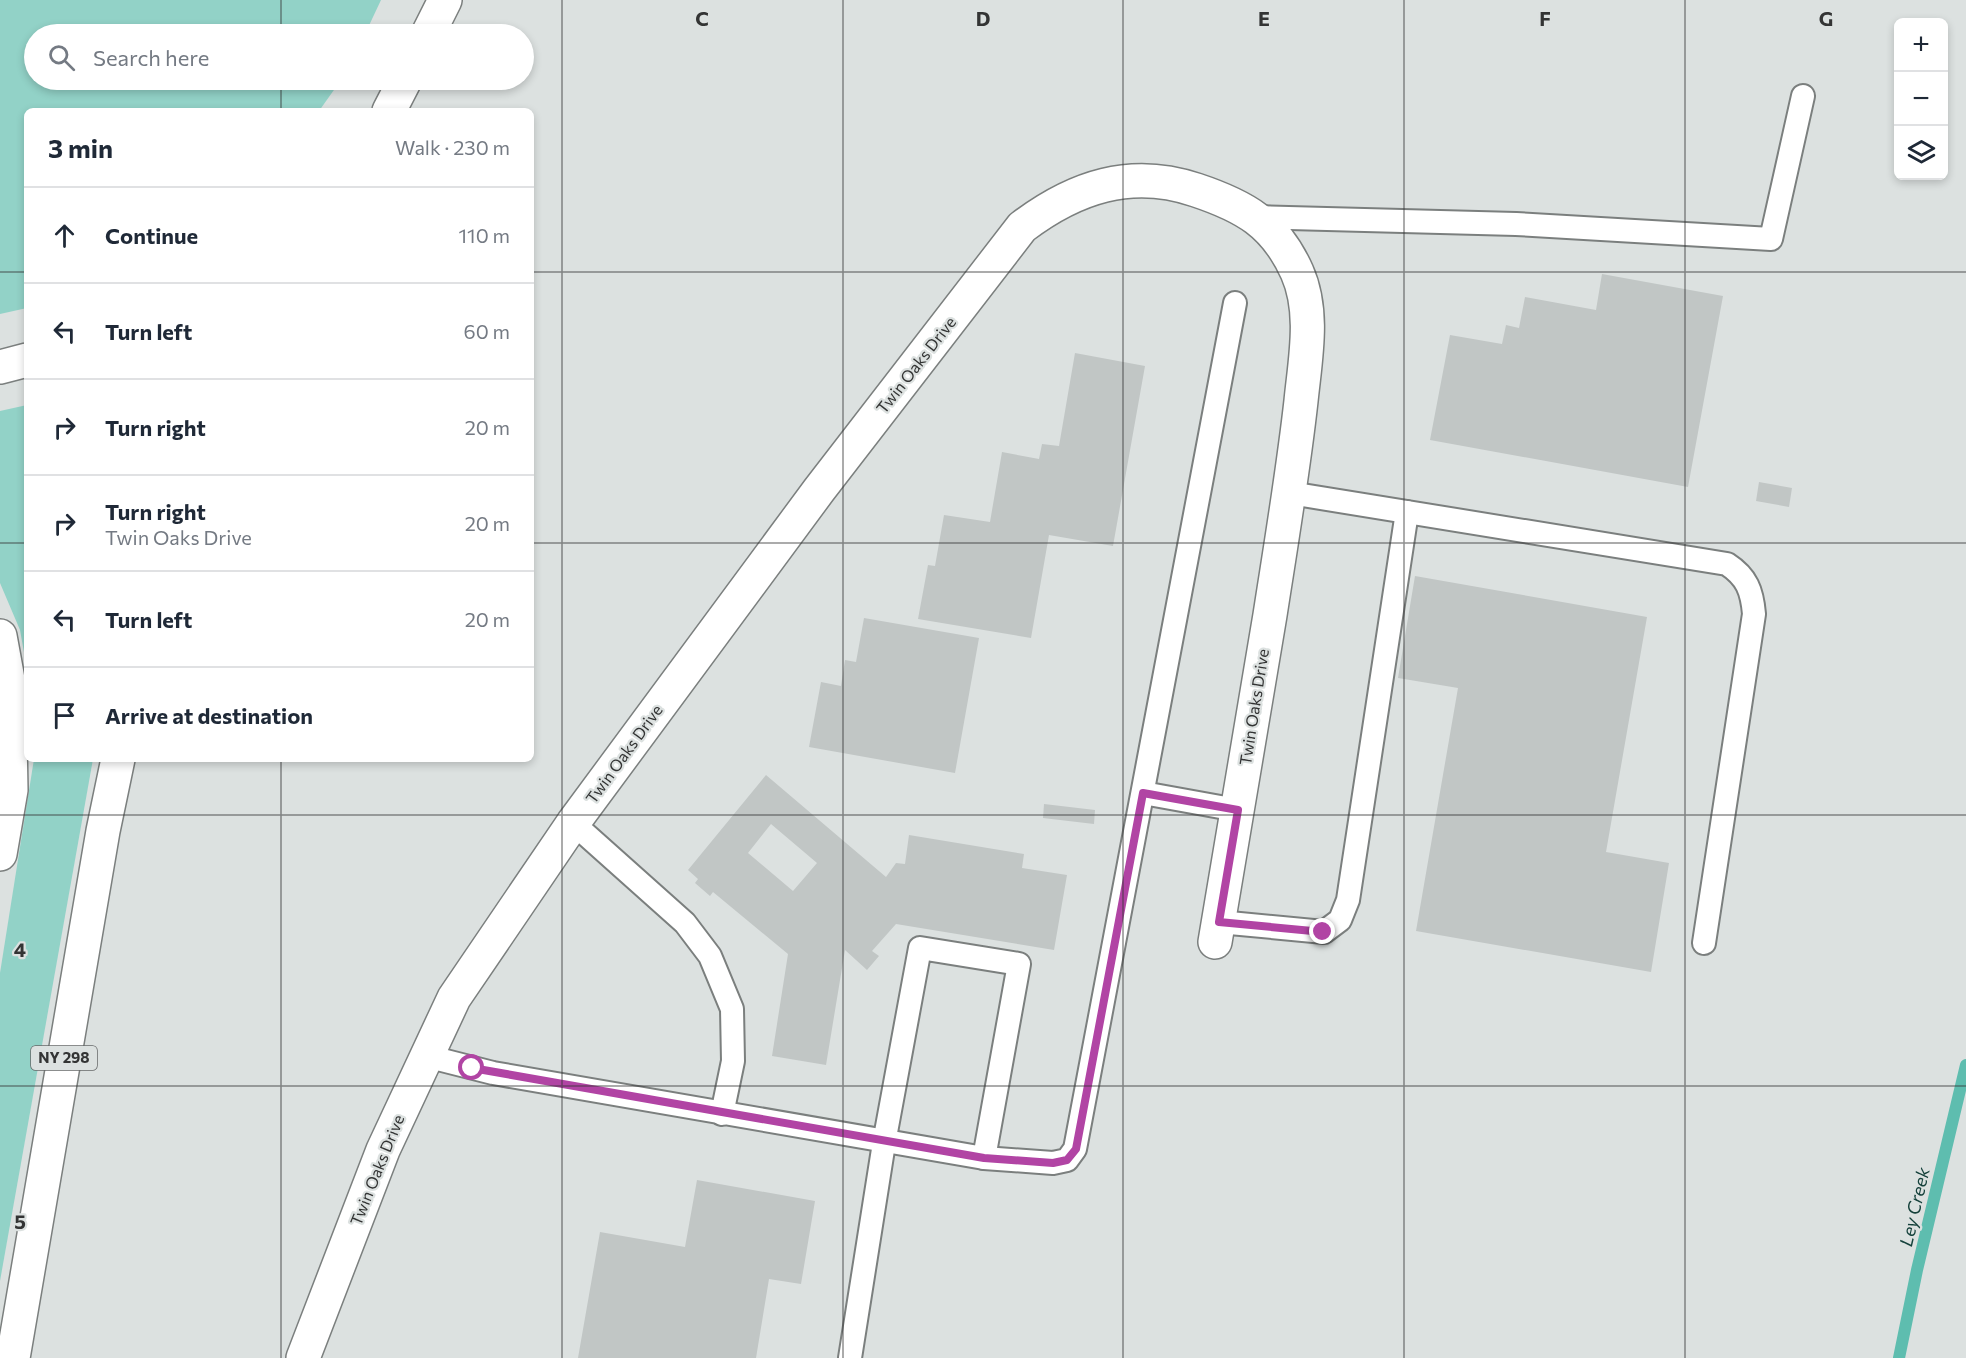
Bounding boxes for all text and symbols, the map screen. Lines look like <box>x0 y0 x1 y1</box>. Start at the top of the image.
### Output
text: C <box>695 6 709 30</box>
text: D <box>976 6 990 30</box>
text: E <box>1258 6 1270 30</box>
text: F <box>1539 6 1551 30</box>
text: G <box>1819 6 1833 30</box>
map controls <box>1894 18 1948 180</box>
button: + <box>1894 18 1948 72</box>
search box <box>24 24 534 90</box>
icon: search <box>45 41 78 74</box>
text: Search here <box>93 44 209 71</box>
button: − <box>1894 72 1948 126</box>
button: layers <box>1894 126 1948 180</box>
text: 3 min <box>48 132 113 163</box>
text: Walk · 230 m <box>395 135 510 159</box>
icon: ahead <box>48 219 81 252</box>
text: Continue <box>105 222 198 249</box>
text: 110 m <box>459 223 510 247</box>
street label: Twin Oaks Drive <box>872 313 959 417</box>
icon: left <box>48 315 81 348</box>
text: Turn left <box>105 318 192 345</box>
text: 60 m <box>464 319 510 343</box>
icon: right <box>48 411 81 444</box>
text: Turn right <box>105 414 206 441</box>
text: 20 m <box>465 415 510 439</box>
text: Turn right <box>105 498 206 525</box>
icon: right <box>48 507 81 540</box>
text: 20 m <box>465 511 510 535</box>
text: Twin Oaks Drive <box>105 525 252 549</box>
icon: left <box>48 603 81 636</box>
text: Turn left <box>105 606 192 633</box>
text: 20 m <box>465 607 510 631</box>
street label: Twin Oaks Drive <box>1235 647 1272 766</box>
icon: arrive <box>48 699 81 732</box>
street label: Twin Oaks Drive <box>581 701 666 807</box>
text: Arrive at destination <box>105 702 313 729</box>
route end <box>1309 918 1335 944</box>
text: 4 <box>14 937 26 961</box>
road number: NY 298 <box>31 1046 97 1070</box>
route start <box>458 1054 484 1080</box>
street label: Twin Oaks Drive <box>346 1112 407 1228</box>
water label: Ley Creek <box>1894 1164 1934 1248</box>
text: 5 <box>14 1209 26 1233</box>

